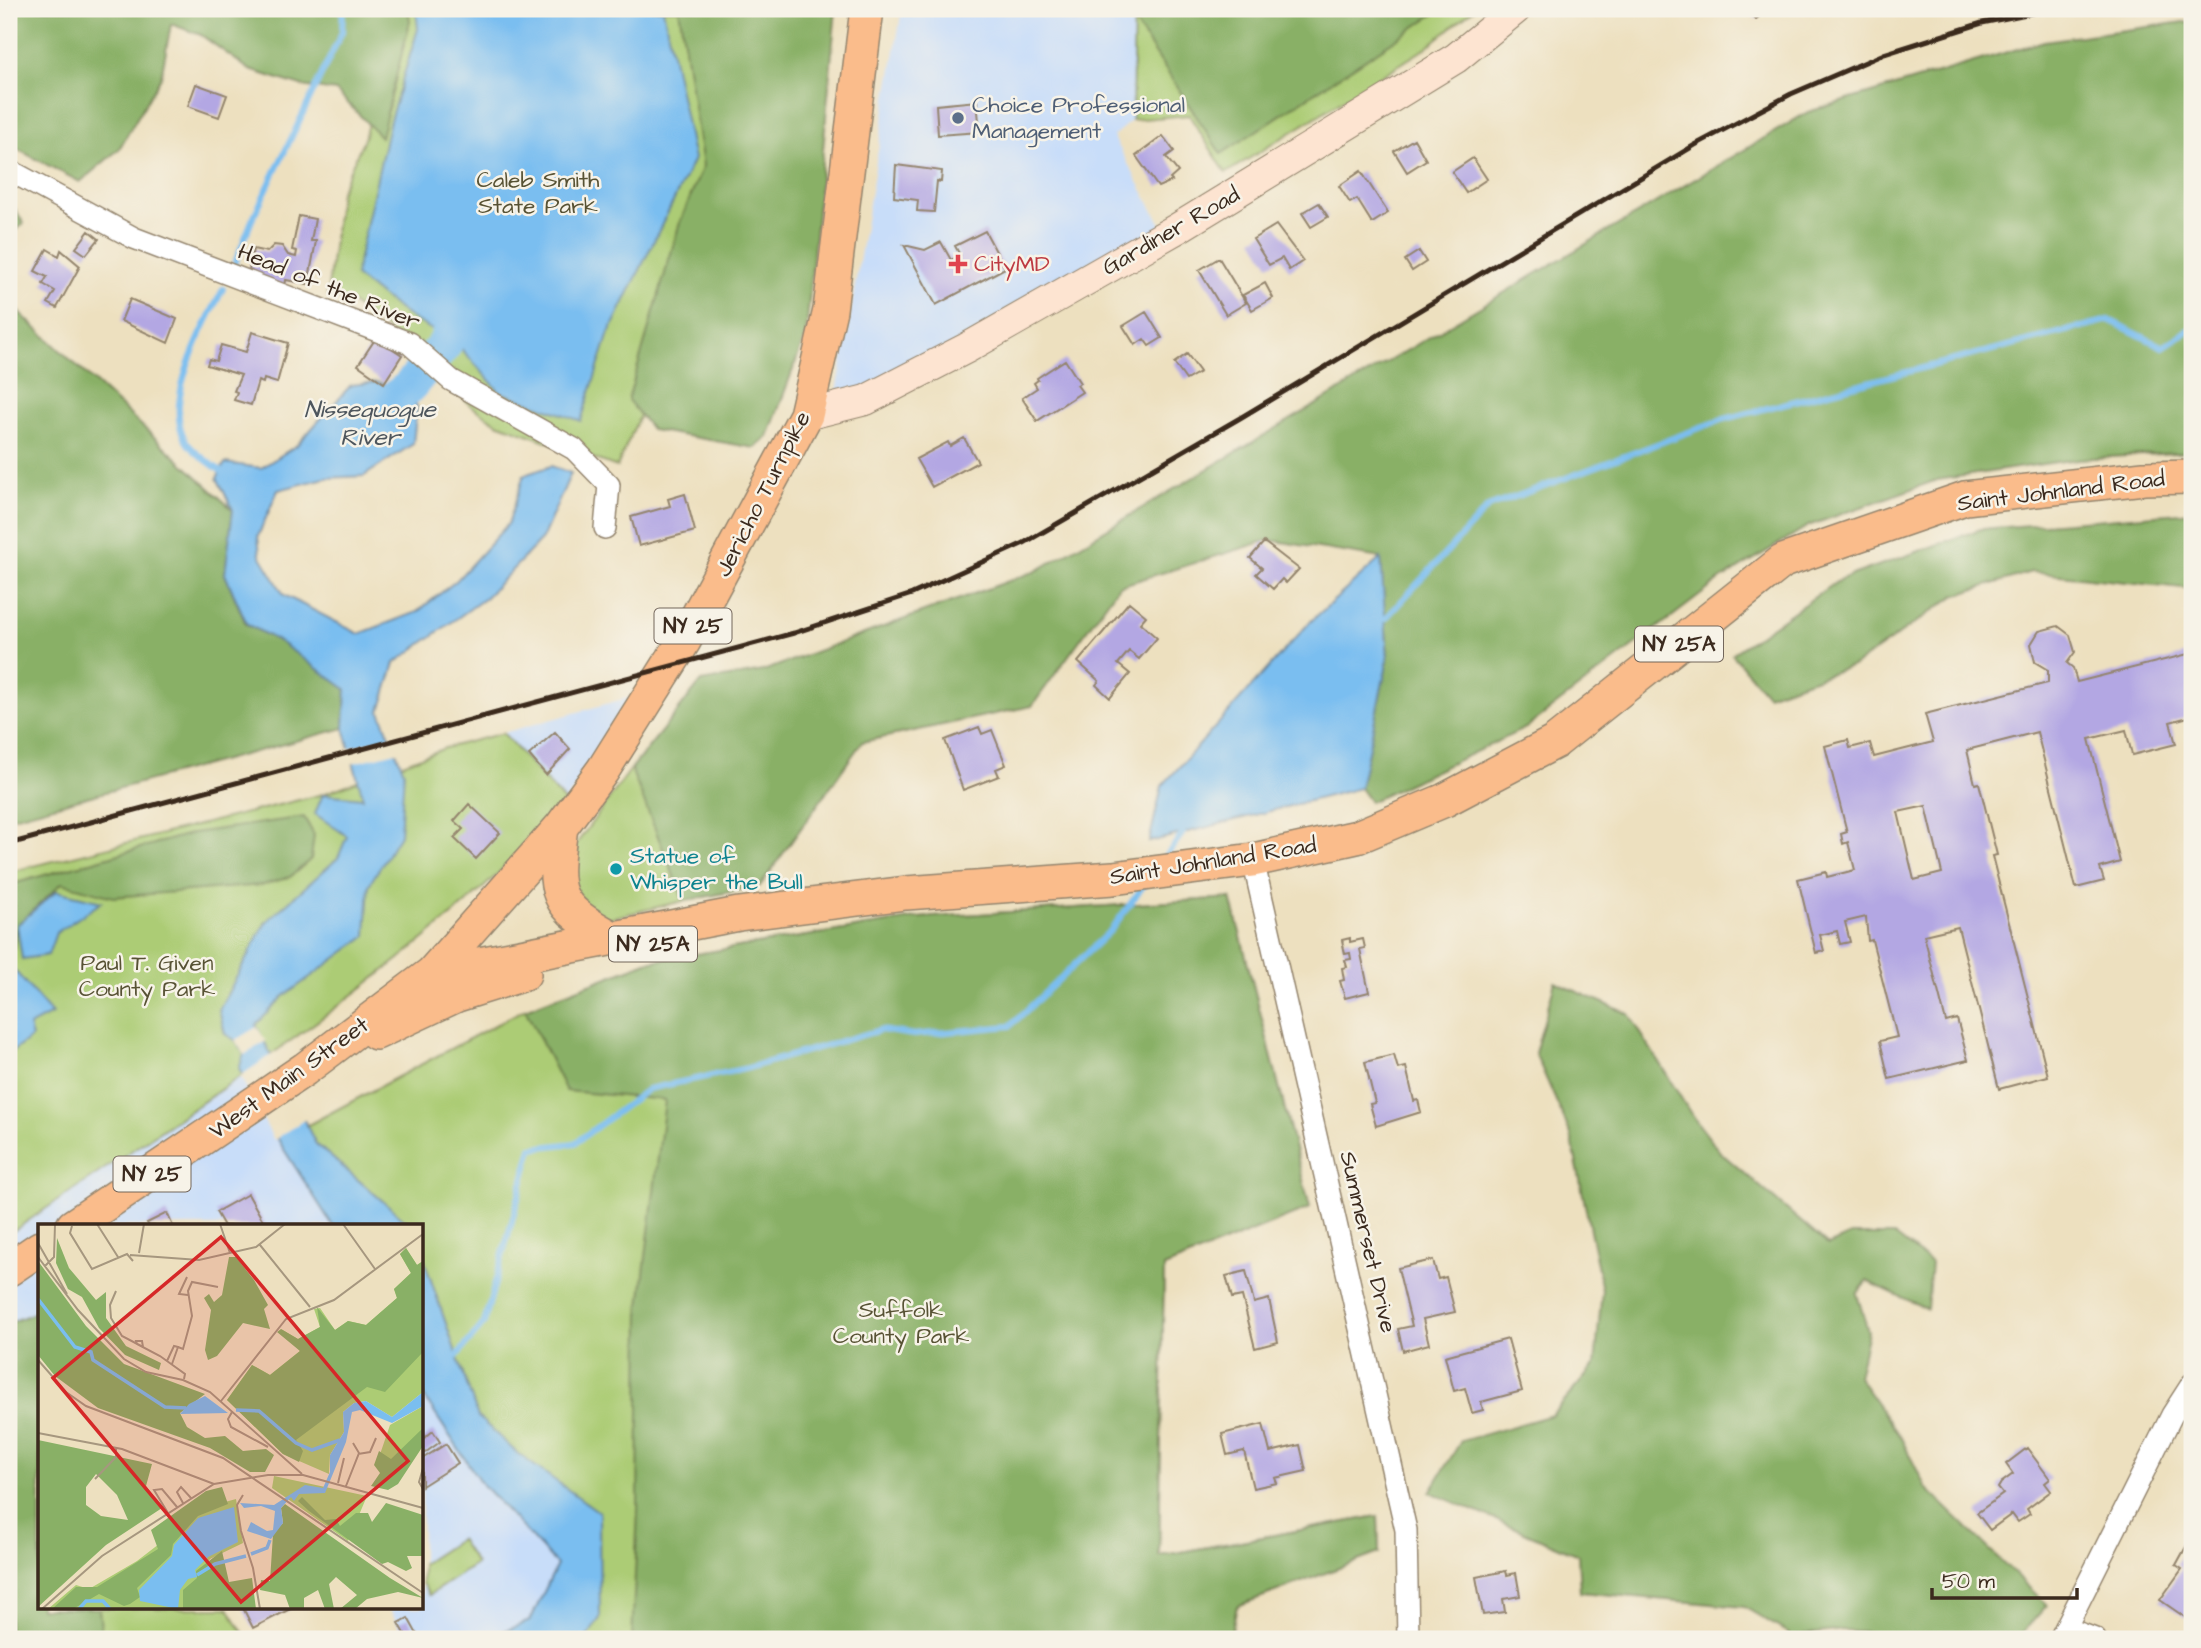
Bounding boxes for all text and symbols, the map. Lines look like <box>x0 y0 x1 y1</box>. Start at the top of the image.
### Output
place label: Choice Professional Management <box>972 89 1185 148</box>
marker: Choice Professional Management <box>950 110 966 126</box>
park label: Caleb Smith State Park <box>476 164 600 222</box>
street label: Gardiner Road <box>1096 178 1246 283</box>
street label: Head of the River <box>233 236 425 338</box>
place label: CityMD <box>974 248 1050 281</box>
marker: CityMD <box>948 254 968 274</box>
water label: Nissequogue River <box>304 393 437 455</box>
street label: Jericho Turnpike <box>707 406 819 582</box>
street label: Saint Johnland Road <box>1956 462 2167 520</box>
road number: NY 25 <box>654 608 732 644</box>
road number: NY 25A <box>1635 626 1723 662</box>
street label: Saint Johnland Road <box>1107 829 1319 893</box>
place label: Statue of Whisper the Bull <box>630 840 803 898</box>
marker: Statue of Whisper the Bull <box>608 861 624 877</box>
road number: NY 25A <box>609 926 697 962</box>
park label: Paul T. Given County Park <box>79 947 215 1006</box>
street label: West Main Street <box>203 1009 376 1147</box>
street label: Summerset Drive <box>1332 1148 1404 1336</box>
road number: NY 25 <box>114 1156 190 1192</box>
inset map <box>38 1224 424 1610</box>
park label: Suffolk County Park <box>833 1294 969 1353</box>
scale bar <box>1932 1557 2077 1601</box>
text: 50 m <box>1942 1567 1996 1596</box>

